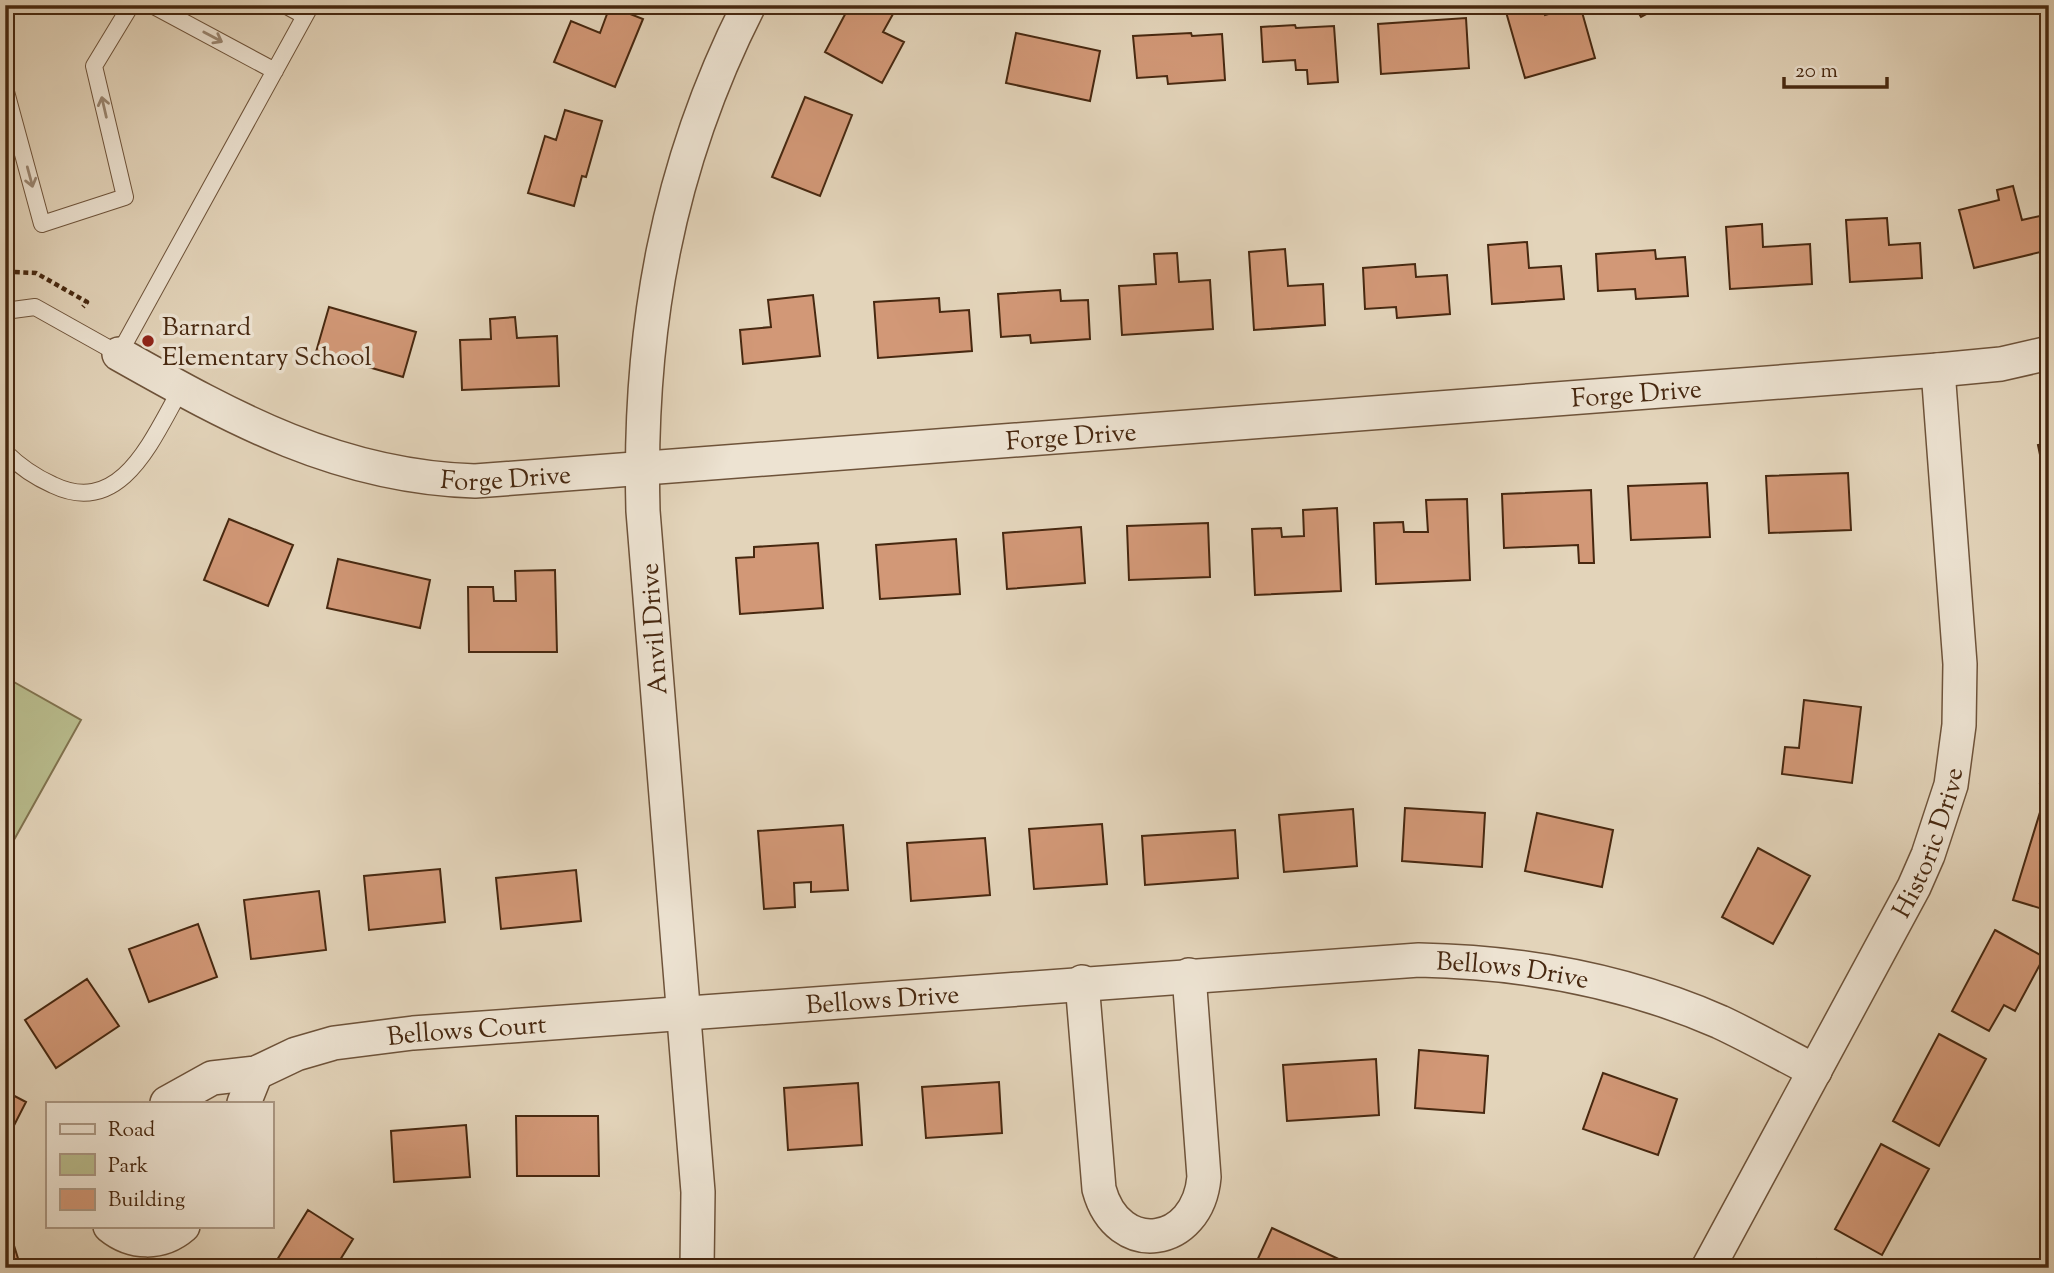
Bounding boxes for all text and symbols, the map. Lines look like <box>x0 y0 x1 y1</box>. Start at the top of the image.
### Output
one-way arrow <box>202 31 222 45</box>
scale bar <box>1784 46 1888 90</box>
text: 20 m <box>1795 57 1838 87</box>
one-way arrow <box>96 96 110 119</box>
one-way arrow <box>24 166 37 188</box>
place label: Barnard Elementary School <box>162 310 372 377</box>
marker: Barnard Elementary School <box>140 333 156 349</box>
street label: Forge Drive <box>1570 372 1703 419</box>
street label: Forge Drive <box>1005 415 1138 462</box>
street label: Forge Drive <box>439 458 573 502</box>
street label: Anvil Drive <box>632 562 679 696</box>
street label: Historic Drive <box>1885 766 1974 925</box>
street label: Bellows Drive <box>1435 944 1592 1000</box>
street label: Bellows Drive <box>805 977 961 1025</box>
street label: Bellows Court <box>385 1007 548 1057</box>
legend <box>46 1102 273 1228</box>
text: Road <box>108 1116 155 1146</box>
text: Park <box>108 1152 149 1182</box>
text: Building <box>108 1186 185 1216</box>

